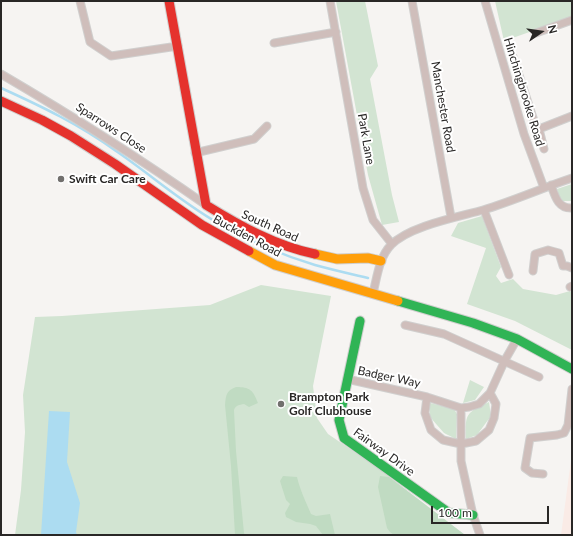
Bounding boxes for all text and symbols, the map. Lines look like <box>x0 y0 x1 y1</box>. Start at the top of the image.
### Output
north arrow <box>521 12 561 52</box>
text: N <box>546 24 560 35</box>
street label: Hinchingbrooke Road <box>501 36 547 148</box>
street label: Manchester Road <box>428 60 458 154</box>
street label: Sparrows Close <box>73 100 149 156</box>
street label: Park Lane <box>354 112 378 166</box>
place label: Swift Car Care <box>69 172 146 186</box>
marker: Swift Car Care <box>56 174 66 184</box>
street label: South Road <box>239 207 301 245</box>
street label: Buckden Road <box>210 212 284 260</box>
street label: Badger Way <box>356 363 422 391</box>
place label: Brampton Park Golf Clubhouse <box>289 390 371 418</box>
marker: Brampton Park Golf Clubhouse <box>276 399 286 409</box>
street label: Fairway Drive <box>351 425 417 479</box>
scale bar <box>433 498 551 524</box>
text: 100 m <box>438 505 472 520</box>

